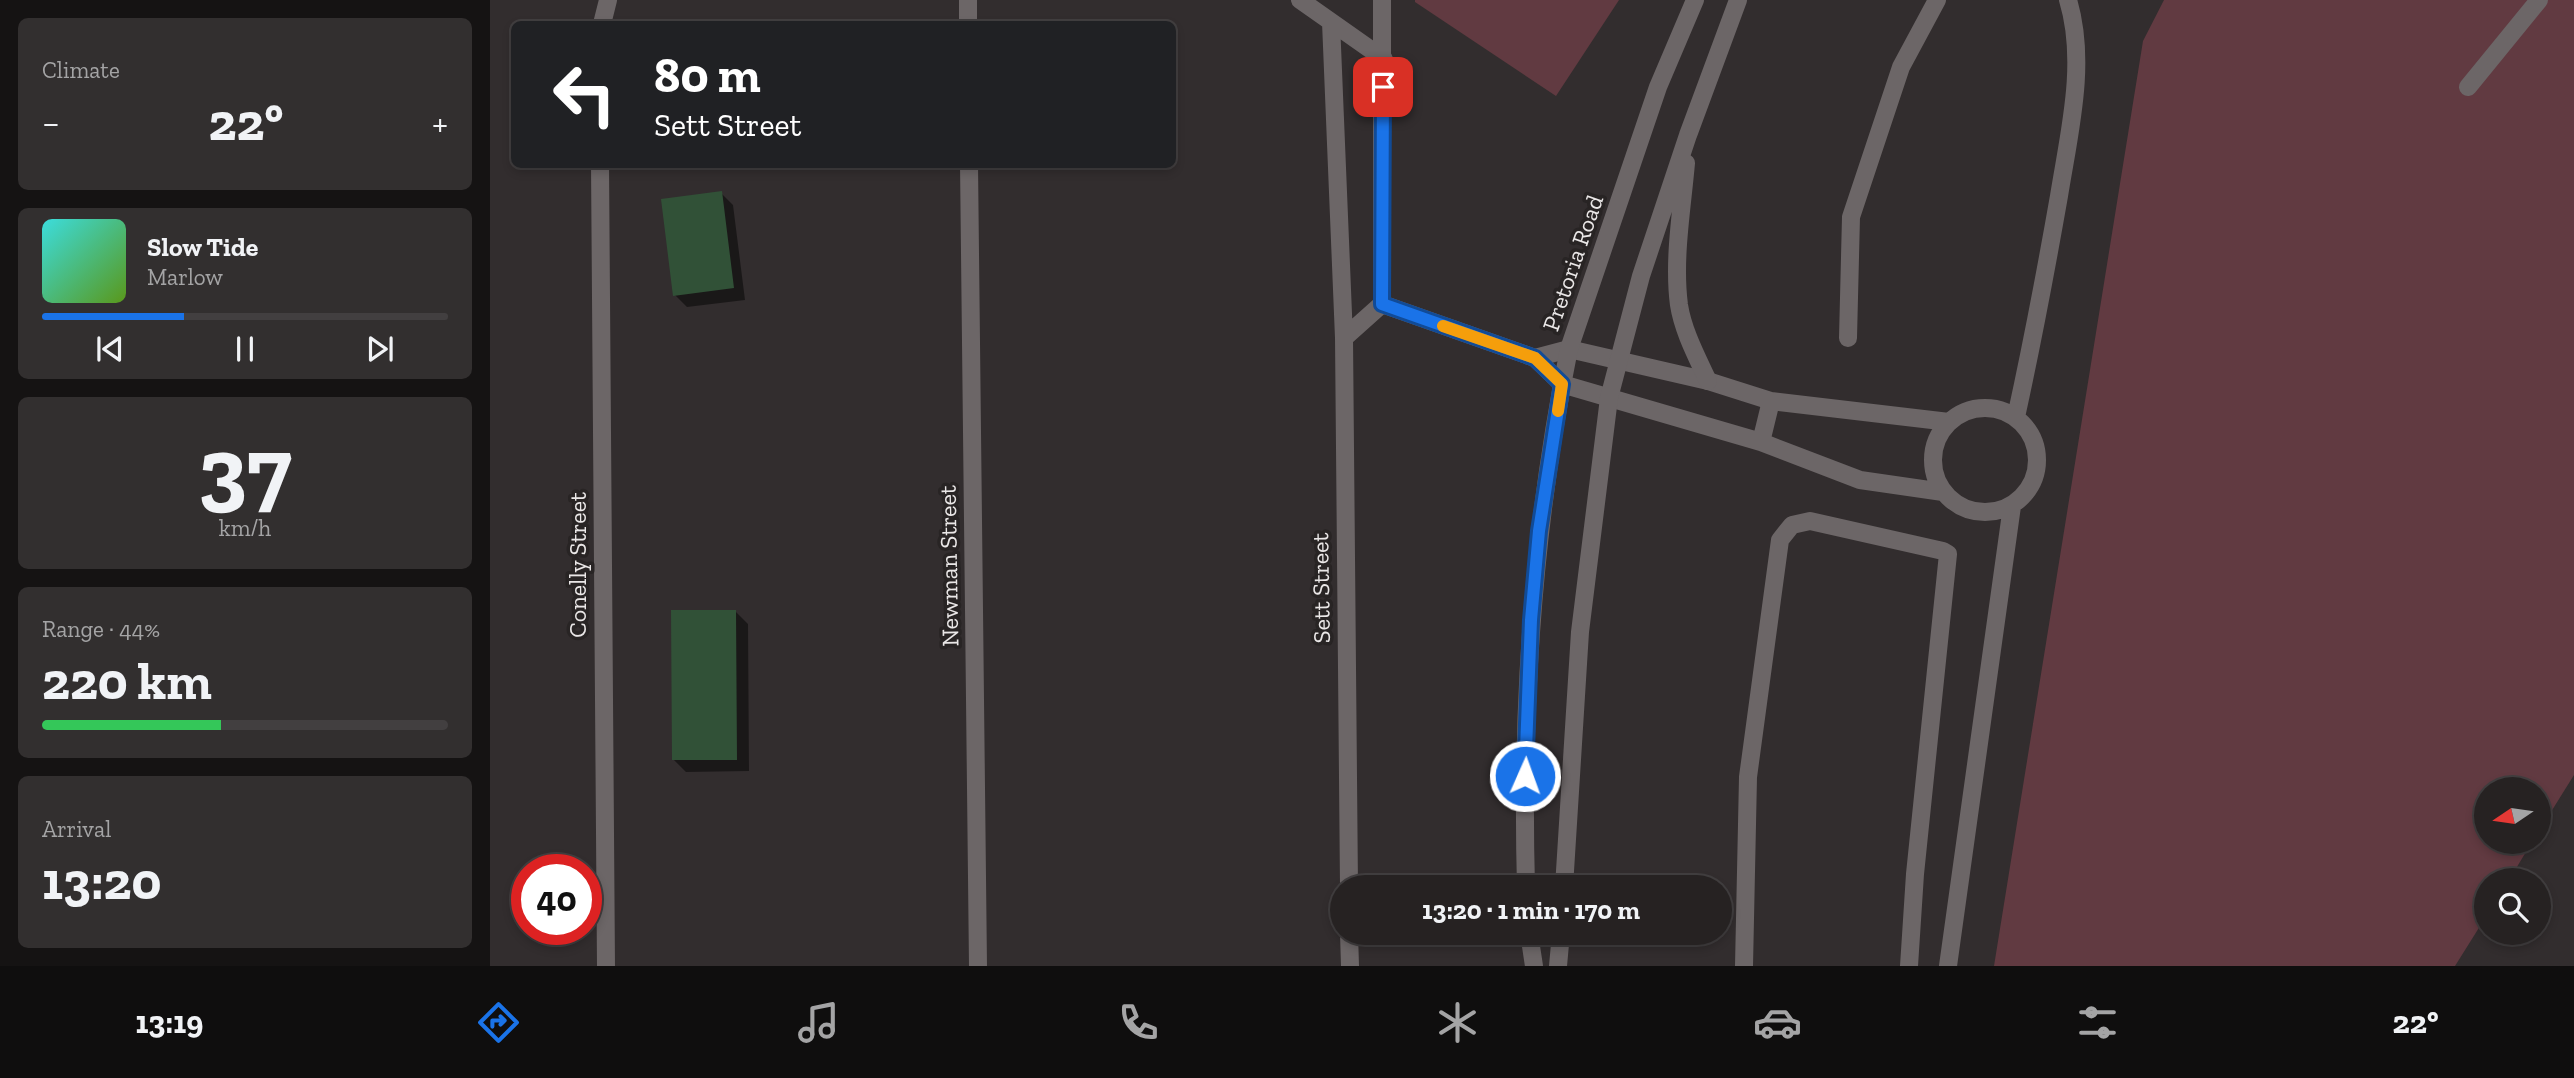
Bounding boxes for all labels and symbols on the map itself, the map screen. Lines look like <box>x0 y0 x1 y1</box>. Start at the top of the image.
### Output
pin <box>1353 57 1413 117</box>
street label: Pretoria Road <box>1536 191 1609 335</box>
street label: Newman Street <box>933 485 964 647</box>
street label: Conelly Street <box>563 492 592 638</box>
street label: Sett Street <box>1305 532 1336 644</box>
position arrow <box>1488 739 1562 813</box>
north arrow <box>2474 777 2552 854</box>
speed limit sign: 40 <box>511 854 602 945</box>

